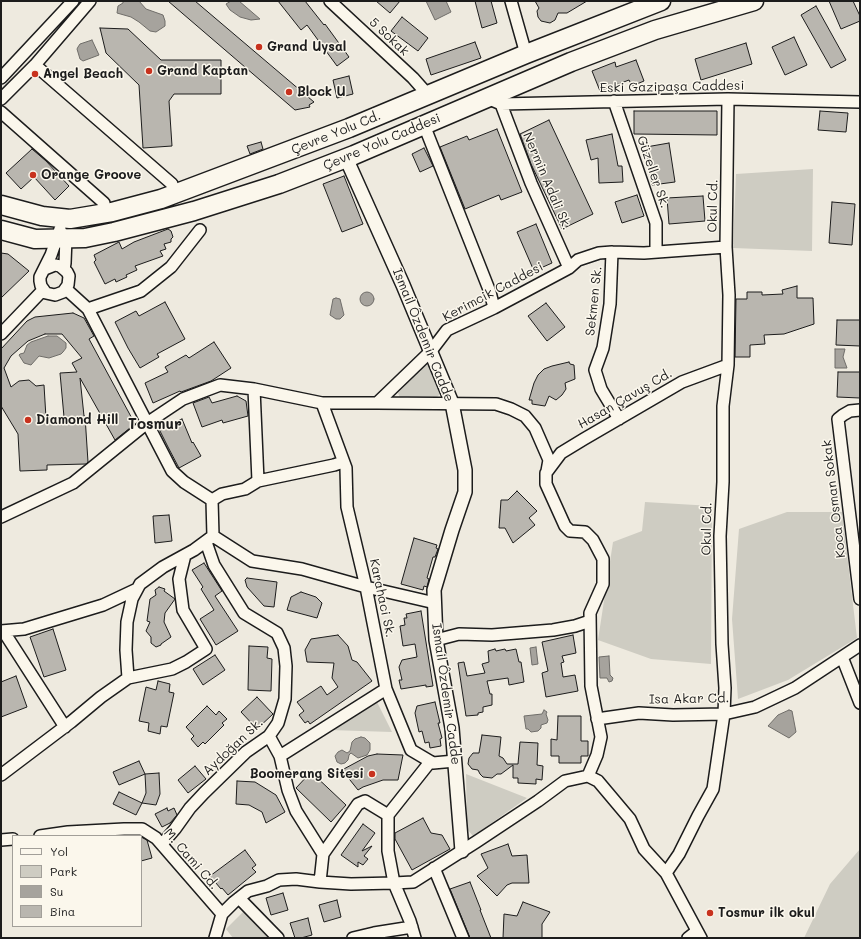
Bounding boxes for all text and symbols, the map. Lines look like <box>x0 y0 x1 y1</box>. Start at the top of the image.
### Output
street label: 5 Sokak <box>366 15 412 59</box>
place label: Grand Uysal <box>267 39 346 55</box>
marker: Grand Uysal <box>254 42 264 52</box>
place label: Grand Kaptan <box>157 63 248 79</box>
place label: Angel Beach <box>43 66 123 82</box>
marker: Grand Kaptan <box>144 66 154 76</box>
marker: Angel Beach <box>30 69 40 79</box>
street label: Eski Gazipaşa Caddesi <box>600 78 744 96</box>
place label: Block U <box>297 84 346 100</box>
marker: Block U <box>284 87 294 97</box>
street label: Çevre Yolu Cd. <box>289 108 383 158</box>
street label: Çevre Yolu Caddesi <box>321 110 443 174</box>
street label: Nermin Adali Sk. <box>519 130 575 232</box>
street label: Güzeller Sk. <box>633 134 673 210</box>
place label: Orange Groove <box>41 167 141 183</box>
marker: Orange Groove <box>28 170 38 180</box>
street label: Okul Cd. <box>705 179 721 233</box>
street label: Kerimcik Caddesi <box>440 259 546 325</box>
street label: Sekmen Sk. <box>583 265 605 337</box>
street label: Ismail Ôzdemir Cadde <box>389 266 457 404</box>
street label: Hasan Çavuş Cd. <box>575 366 675 432</box>
place label: Diamond Hill <box>36 412 118 428</box>
marker: Diamond Hill <box>23 415 33 425</box>
district label: Tosmur <box>128 415 182 433</box>
street label: Koca Osman Sokak <box>819 439 849 559</box>
street label: Okul Cd. <box>699 502 715 556</box>
street label: Karahaci Sk. <box>366 557 398 639</box>
street label: Ismail Ôzdemir Cadde <box>428 622 464 766</box>
street label: Isa Akar Cd. <box>649 691 729 707</box>
street label: Aydoğan Sk. <box>200 715 266 779</box>
place label: Boomerang Sitesi <box>250 766 364 782</box>
marker: Boomerang Sitesi <box>367 769 377 779</box>
street label: M. Cami Cd. <box>160 825 222 893</box>
legend <box>12 835 142 927</box>
text: Yol <box>50 843 68 859</box>
text: Park <box>50 863 77 879</box>
text: Su <box>50 883 63 899</box>
text: Bina <box>50 903 75 919</box>
place label: Tosmur ilk okul <box>718 905 815 921</box>
marker: Tosmur ilk okul <box>705 908 715 918</box>

